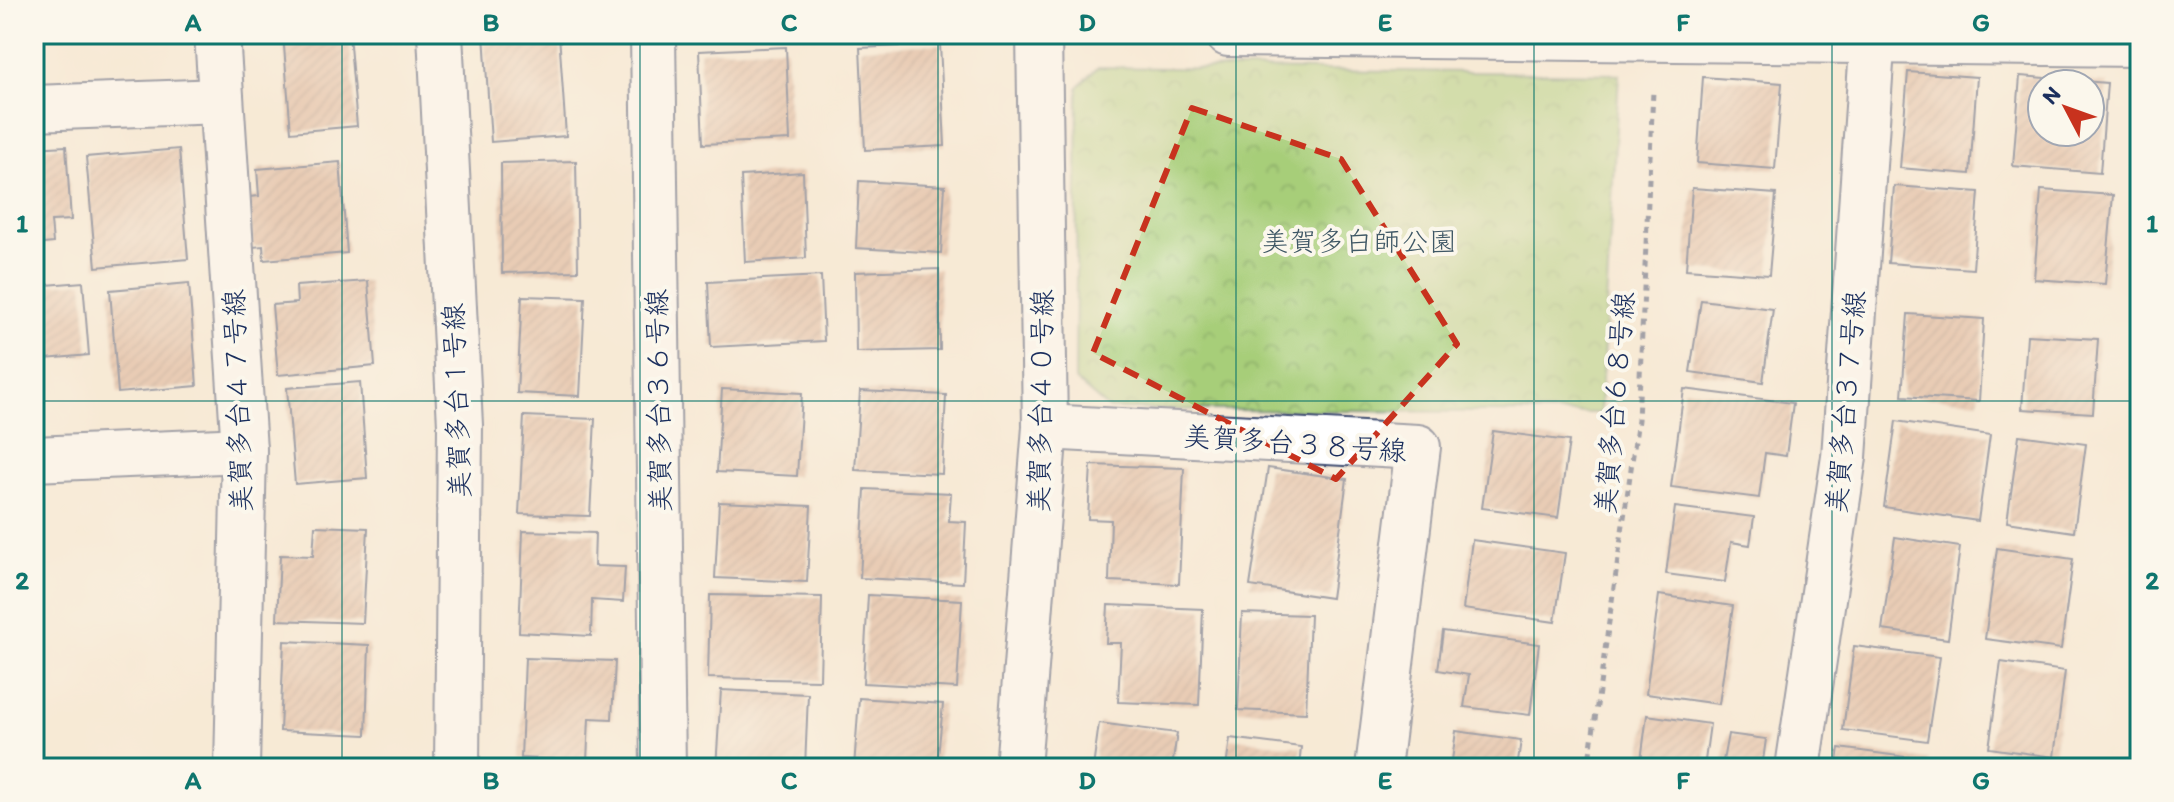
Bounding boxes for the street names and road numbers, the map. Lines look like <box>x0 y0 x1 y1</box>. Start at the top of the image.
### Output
street label: 美賀多台４７号線 <box>216 288 258 514</box>
street label: 美賀多台３６号線 <box>639 289 677 513</box>
street label: 美賀多台４０号線 <box>1021 289 1059 513</box>
street label: 美賀多台３７号線 <box>1818 289 1872 515</box>
street label: 美賀多台６８号線 <box>1587 290 1641 516</box>
street label: 美賀多台１号線 <box>436 302 476 500</box>
street label: 美賀多台３８号線 <box>1182 418 1408 468</box>

